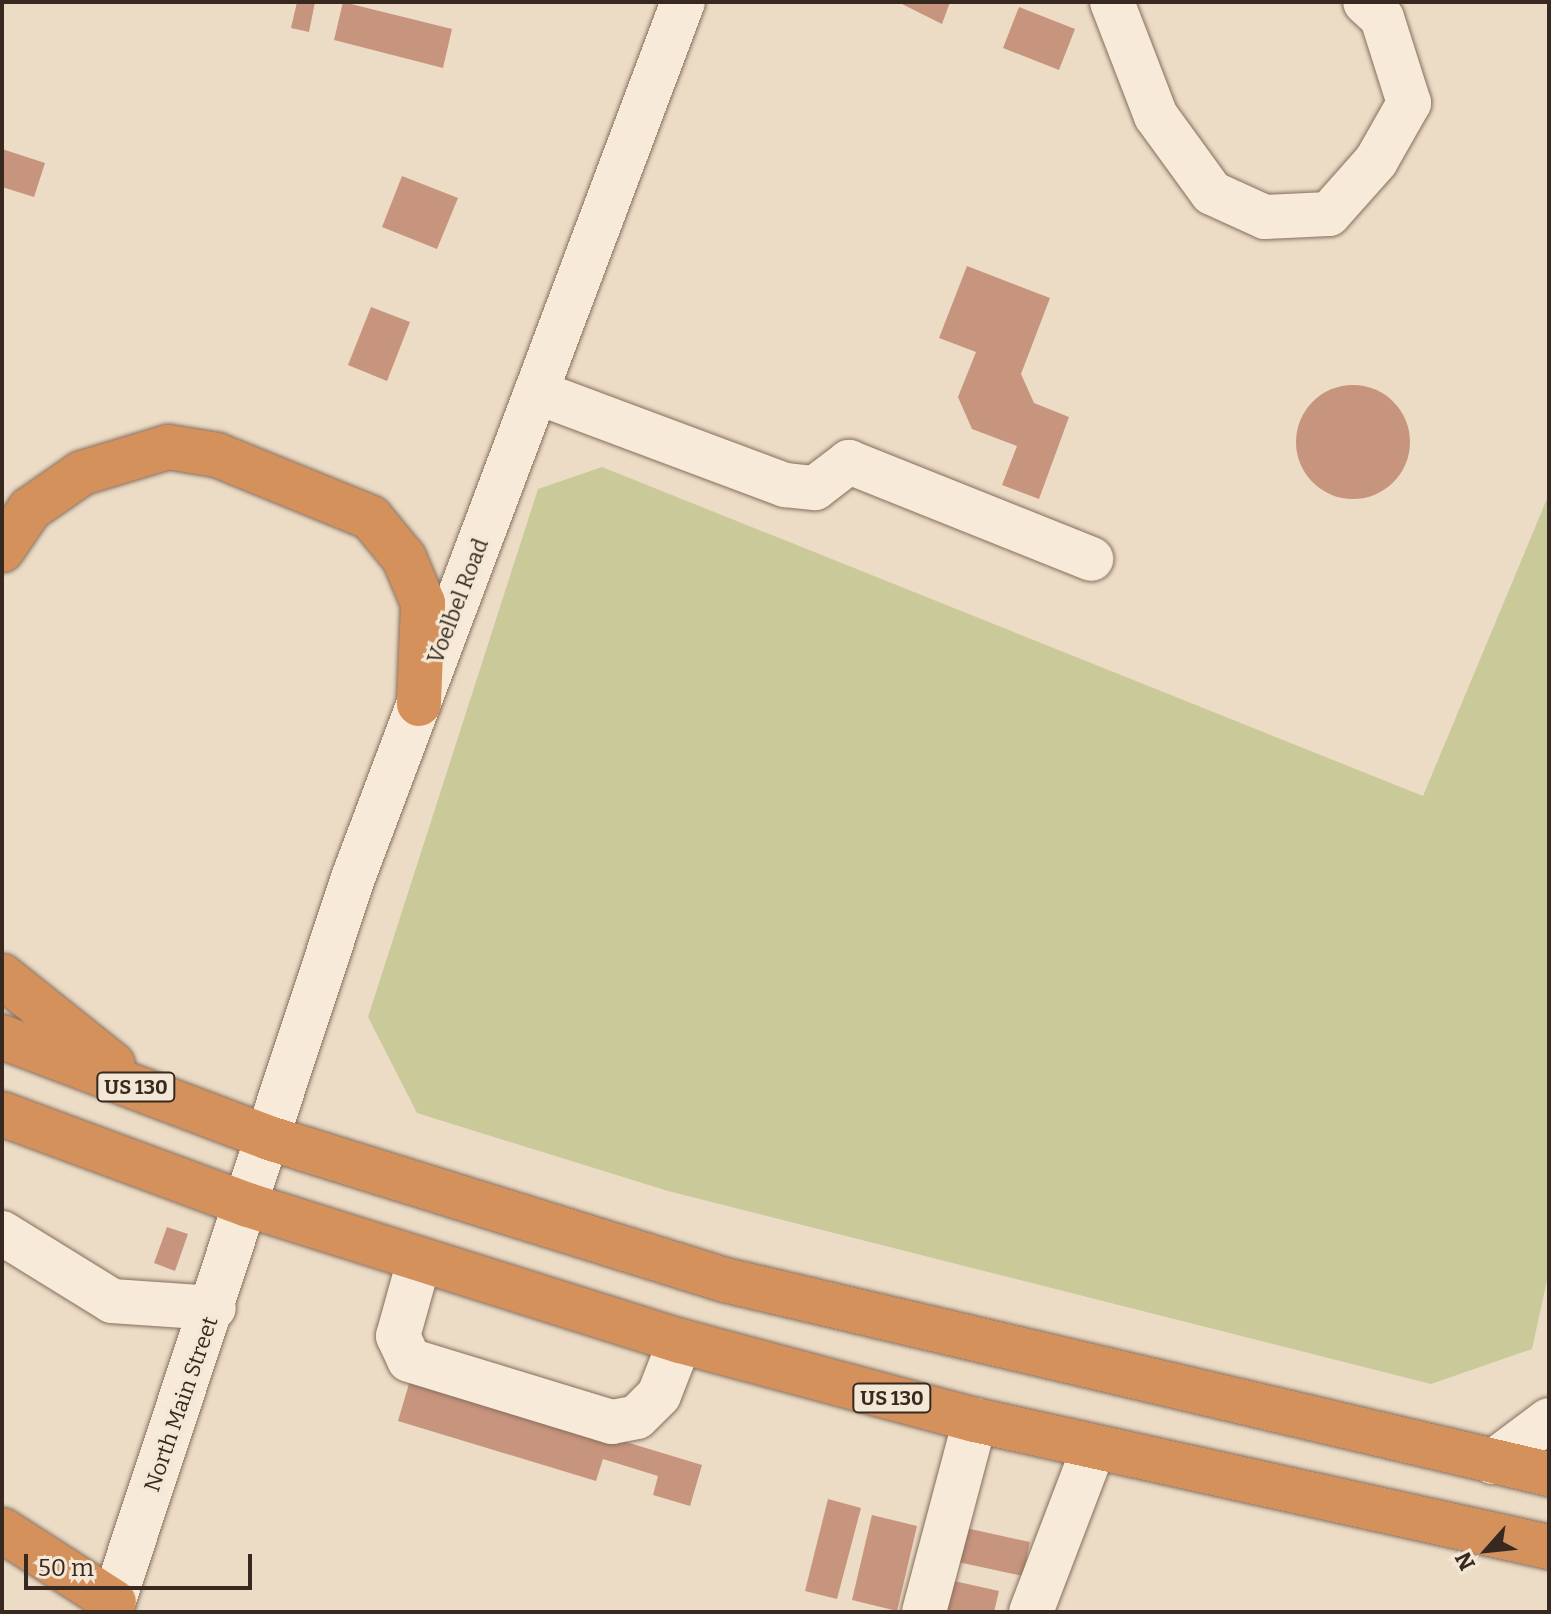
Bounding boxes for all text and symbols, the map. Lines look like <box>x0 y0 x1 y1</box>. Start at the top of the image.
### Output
street label: Voelbel Road <box>422 535 494 667</box>
road number: US 130 <box>96 1071 176 1103</box>
street label: North Main Street <box>139 1313 223 1495</box>
road number: US 130 <box>852 1382 932 1414</box>
north arrow <box>1447 1510 1527 1590</box>
scale bar <box>28 1538 256 1588</box>
text: N <box>1449 1547 1481 1575</box>
text: 50 m <box>38 1554 94 1582</box>

